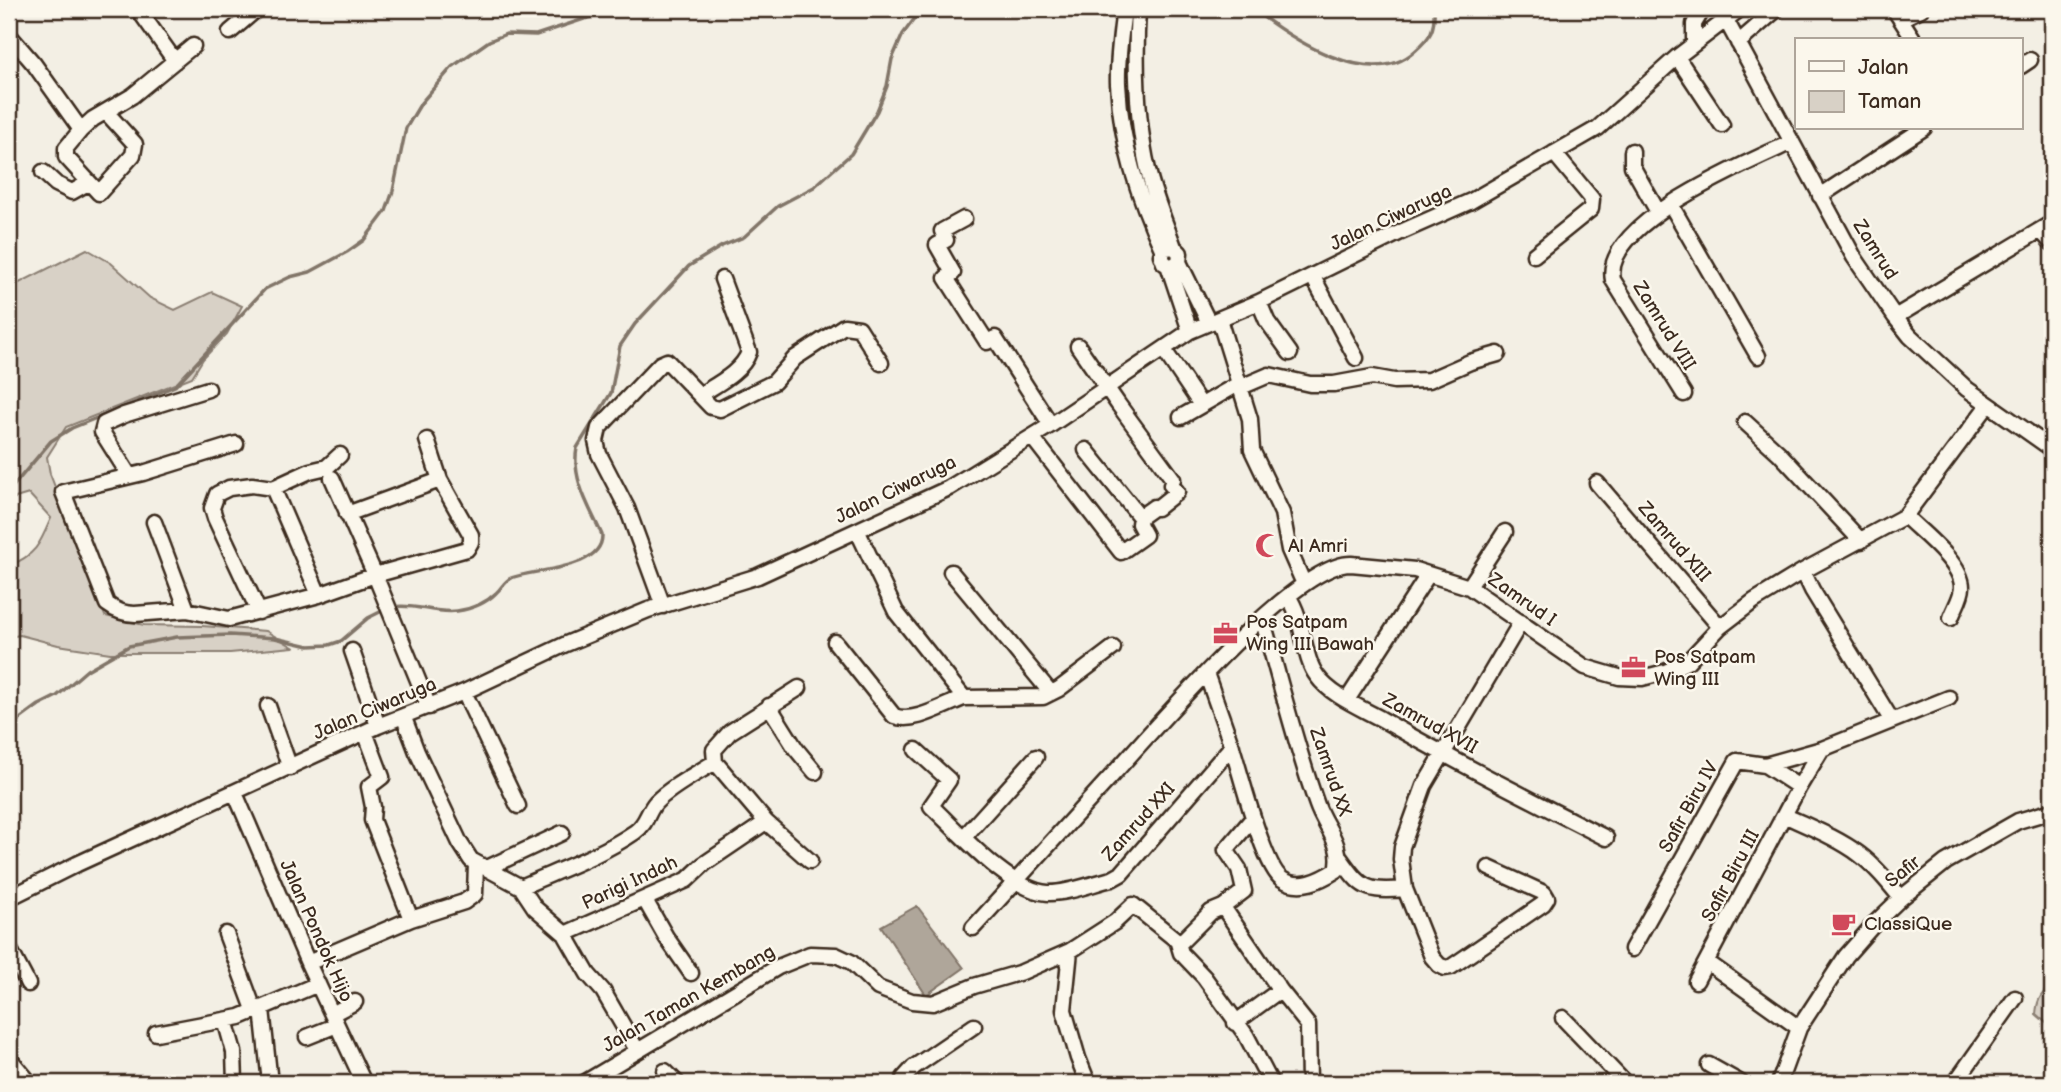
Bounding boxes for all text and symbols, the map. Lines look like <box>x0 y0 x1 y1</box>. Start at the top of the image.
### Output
legend <box>1795 38 2022 130</box>
text: Jalan <box>1858 55 1909 80</box>
text: Taman <box>1858 89 1921 114</box>
street label: Jalan Ciwaruga <box>1327 180 1455 256</box>
street label: Zamrud <box>1847 215 1902 284</box>
street label: Zamrud VIII <box>1627 276 1700 375</box>
street label: Jalan Ciwaruga <box>832 451 960 529</box>
street label: Zamrud XIII <box>1632 496 1715 587</box>
mosque icon: Al Amri <box>1254 532 1282 560</box>
place label: Al Amri <box>1288 535 1348 558</box>
street label: Zamrud I <box>1483 568 1560 632</box>
place label: Pos Satpam Wing III Bawah <box>1246 611 1374 656</box>
office icon: Pos Satpam Wing III Bawah <box>1212 619 1240 647</box>
place label: Pos Satpam Wing III <box>1654 646 1756 691</box>
office icon: Pos Satpam Wing III <box>1620 654 1648 682</box>
street label: Jalan Ciwaruga <box>310 673 440 745</box>
street label: Zamrud XVII <box>1378 688 1481 759</box>
street label: Zamrud XX <box>1304 724 1356 819</box>
street label: Safir Biru IV <box>1654 757 1724 857</box>
street label: Zamrud XXI <box>1097 778 1180 867</box>
street label: Safir Biru III <box>1697 826 1765 926</box>
street label: Safir <box>1881 850 1926 893</box>
street label: Parigi Indah <box>579 851 681 915</box>
street label: Jalan Pondok Hijo <box>274 856 358 1006</box>
cafe icon: ClassiQue <box>1830 910 1858 938</box>
place label: ClassiQue <box>1864 913 1952 936</box>
street label: Jalan Taman Kembang <box>599 940 779 1058</box>

